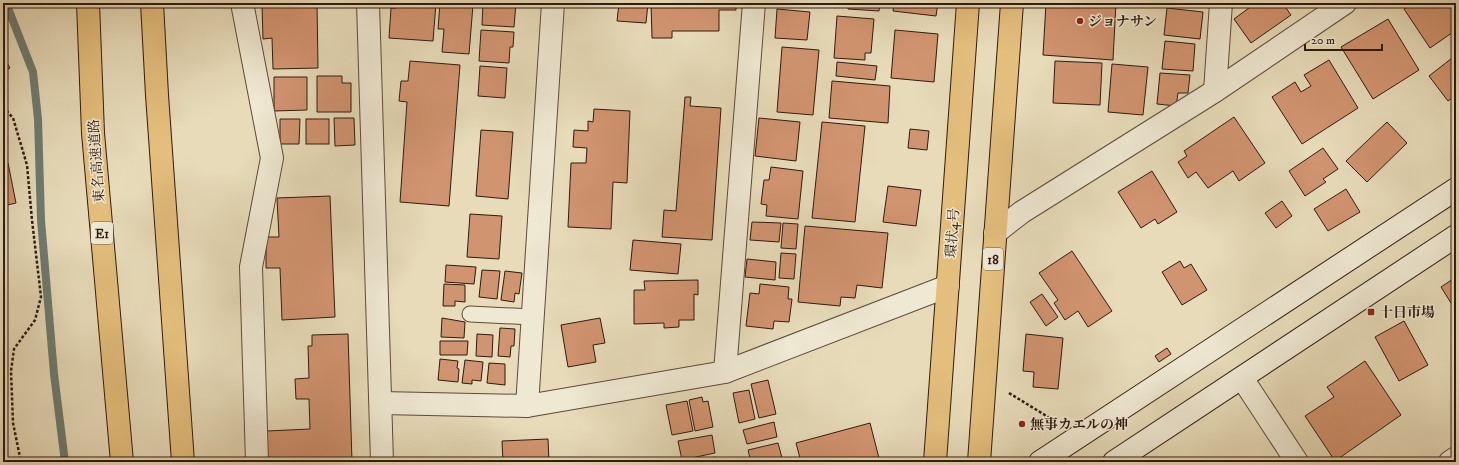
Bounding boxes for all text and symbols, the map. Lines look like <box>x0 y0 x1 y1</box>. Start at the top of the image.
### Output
place label: ジョナサン <box>1088 13 1157 31</box>
marker: ジョナサン <box>1075 16 1085 26</box>
scale bar <box>1305 26 1382 52</box>
text: 20 m <box>1311 33 1335 48</box>
street label: 東名高速道路 <box>85 118 109 203</box>
street label: 環状4号 <box>942 207 964 259</box>
road number: E1 <box>91 222 113 244</box>
road number: 18 <box>983 248 1003 270</box>
place label: 十日市場 <box>1379 304 1435 322</box>
marker: 十日市場 <box>1366 307 1376 317</box>
place label: 無事カエルの神 <box>1030 416 1128 434</box>
marker: 無事カエルの神 <box>1017 419 1027 429</box>

